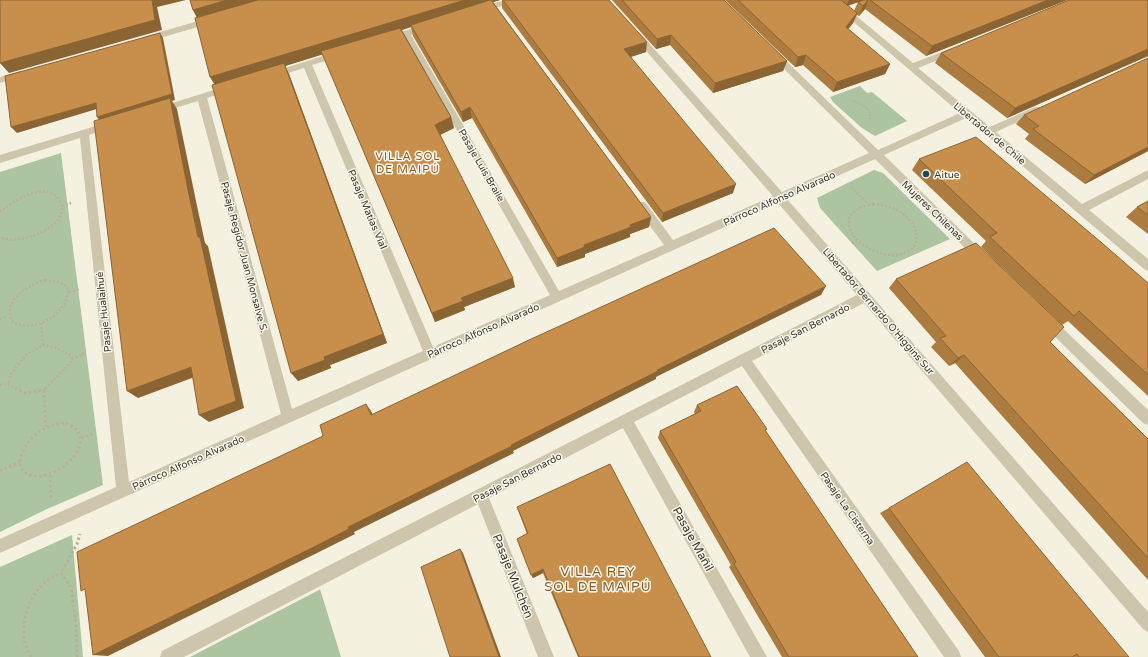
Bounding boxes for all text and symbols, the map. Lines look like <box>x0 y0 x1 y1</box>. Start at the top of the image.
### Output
street label: Libertador de Chile <box>951 100 1028 168</box>
street label: Pasaje Luis Braile <box>455 127 507 204</box>
district label: VILLA SOL DE MAIPÚ <box>375 150 441 176</box>
street label: Pasaje Matías Vial <box>345 168 389 251</box>
street label: Párroco Alfonso Alvarado <box>722 169 837 229</box>
marker: Aitue <box>921 169 931 179</box>
place label: Aitue <box>934 169 960 181</box>
street label: Mujeres Chilenas <box>899 178 966 243</box>
street label: Pasaje Regidor Juan Monsalve S. <box>218 181 270 334</box>
street label: Libertador Bernardo O'Higgins Sur <box>820 246 937 378</box>
street label: Pasaje Hualaihué <box>94 271 114 353</box>
street label: Párroco Alfonso Alvarado <box>426 301 541 361</box>
street label: Pasaje San Bernardo <box>759 301 852 356</box>
street label: Párroco Alfonso Alvarado <box>131 433 246 493</box>
street label: Pasaje San Bernardo <box>471 450 564 505</box>
street label: Pasaje La Cisterna <box>817 470 877 547</box>
street label: Pasaje Mañil <box>670 504 716 574</box>
street label: Pasaje Mulchén <box>490 532 536 620</box>
district label: VILLA REY SOL DE MAIPÚ <box>544 564 652 595</box>

